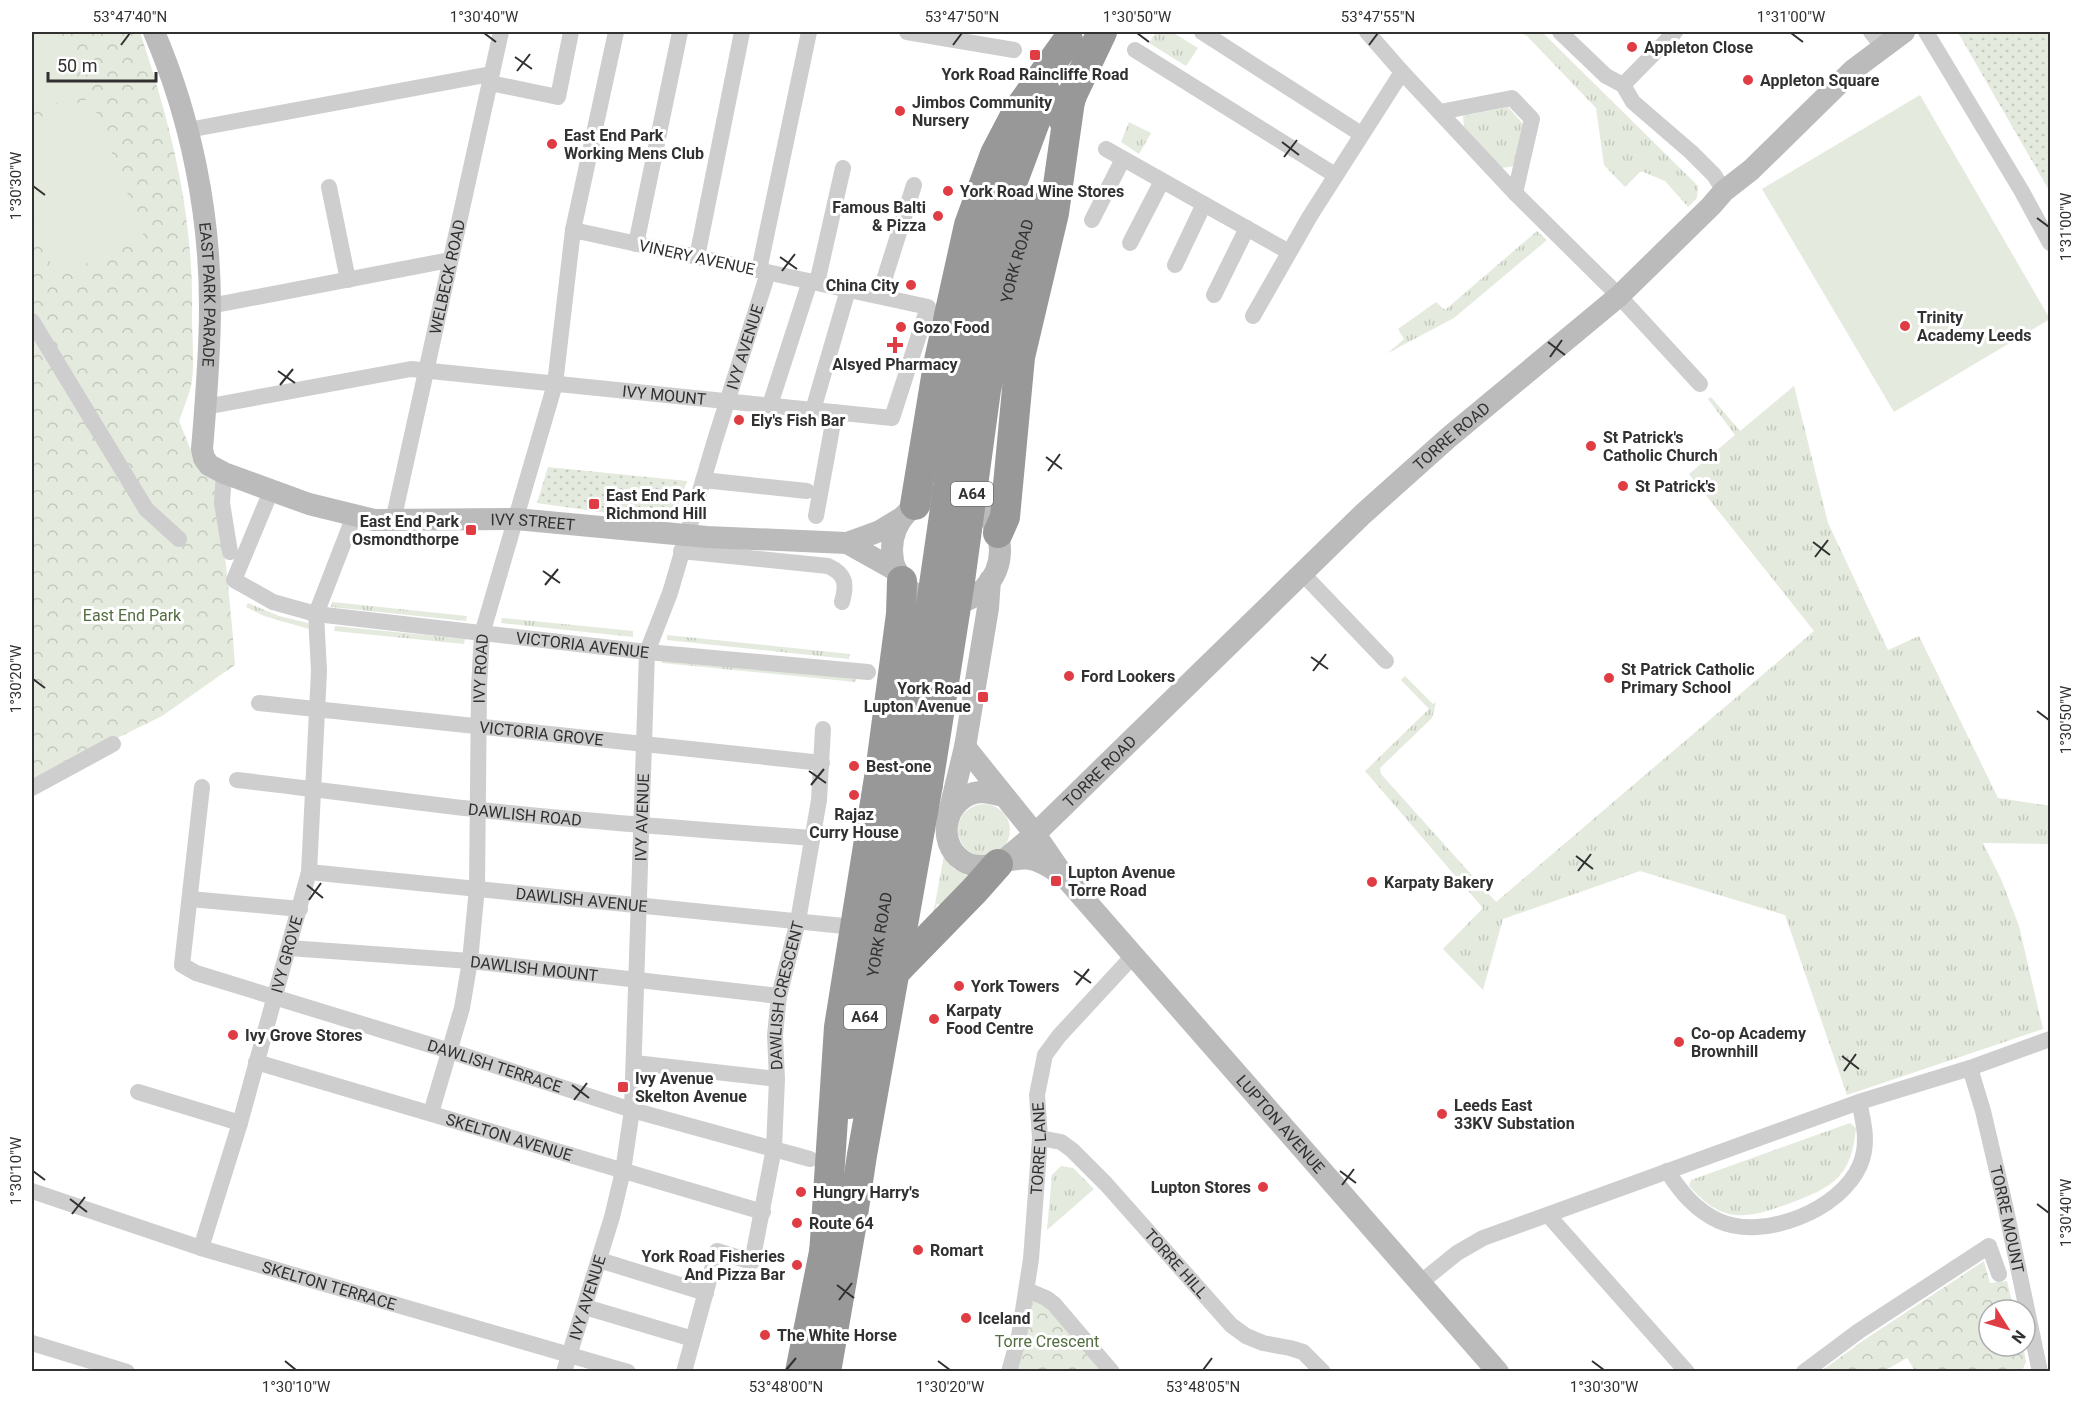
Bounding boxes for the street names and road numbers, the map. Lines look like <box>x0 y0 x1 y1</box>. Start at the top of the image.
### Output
street label: YORK ROAD <box>997 217 1038 305</box>
street label: WELBECK ROAD <box>426 218 469 336</box>
street label: EAST PARK PARADE <box>195 221 219 367</box>
street label: VINERY AVENUE <box>637 236 757 279</box>
street label: IVY AVENUE <box>723 302 767 392</box>
street label: IVY MOUNT <box>621 382 707 409</box>
street label: TORRE ROAD <box>1410 398 1494 474</box>
road number: A64 <box>951 482 993 506</box>
street label: IVY STREET <box>490 510 576 535</box>
street label: VICTORIA AVENUE <box>515 628 650 662</box>
street label: IVY ROAD <box>470 633 492 703</box>
street label: VICTORIA GROVE <box>478 718 604 750</box>
street label: TORRE ROAD <box>1059 732 1140 811</box>
street label: IVY AVENUE <box>631 773 653 862</box>
street label: DAWLISH ROAD <box>467 800 582 830</box>
street label: DAWLISH AVENUE <box>515 884 648 916</box>
street label: YORK ROAD <box>863 891 896 979</box>
street label: IVY GROVE <box>267 914 307 995</box>
street label: DAWLISH CRESCENT <box>766 919 808 1070</box>
street label: DAWLISH MOUNT <box>469 952 599 985</box>
road number: A64 <box>844 1005 886 1029</box>
street label: DAWLISH TERRACE <box>425 1036 564 1097</box>
street label: LUPTON AVENUE <box>1232 1071 1329 1177</box>
street label: TORRE LANE <box>1027 1102 1050 1196</box>
street label: SKELTON AVENUE <box>444 1110 574 1165</box>
street label: TORRE MOUNT <box>1986 1164 2028 1275</box>
street label: TORRE HILL <box>1140 1225 1212 1302</box>
street label: IVY AVENUE <box>565 1253 610 1343</box>
street label: SKELTON TERRACE <box>260 1257 398 1314</box>

